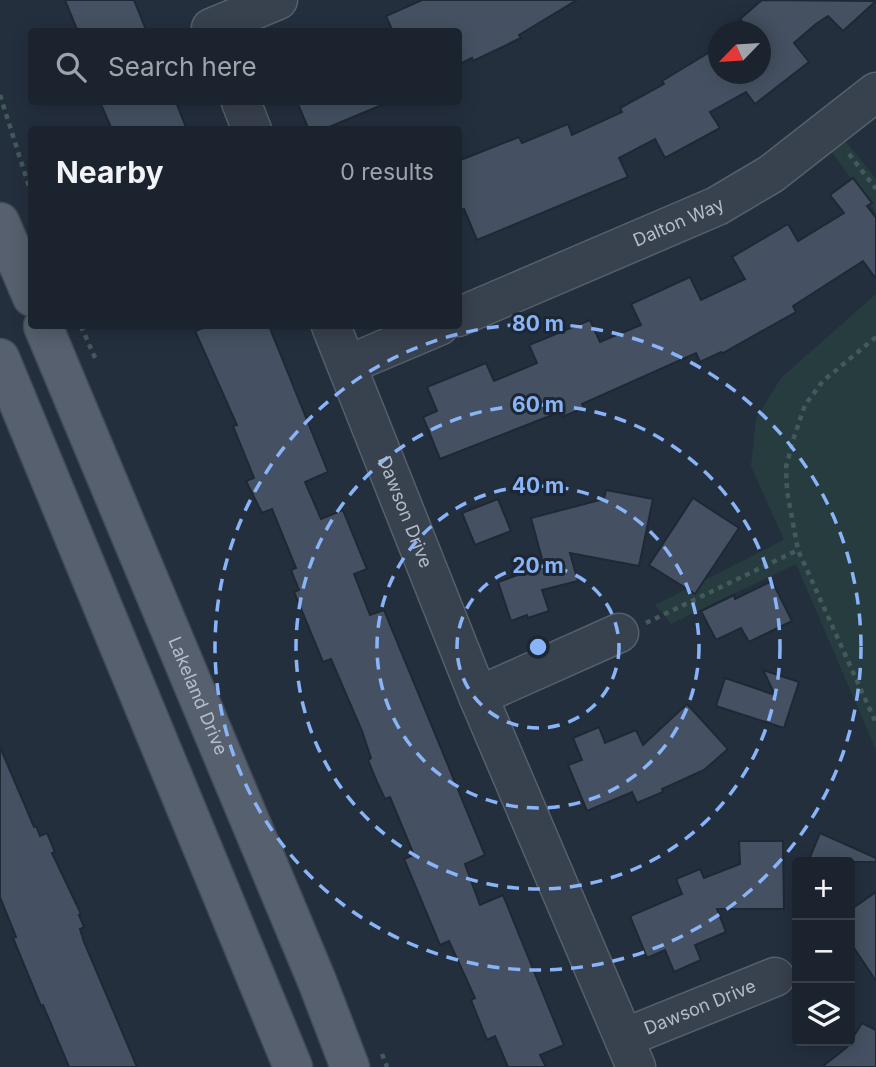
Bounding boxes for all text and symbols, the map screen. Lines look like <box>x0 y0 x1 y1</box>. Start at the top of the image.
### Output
north arrow <box>708 21 771 84</box>
search box <box>28 28 462 105</box>
icon: search <box>52 48 90 86</box>
text: Search here <box>108 51 257 82</box>
text: Nearby <box>56 154 164 190</box>
text: 0 results <box>340 158 434 186</box>
street label: Dalton Way <box>630 193 728 251</box>
text: 80 m <box>512 311 564 336</box>
text: 60 m <box>512 392 564 417</box>
street label: Dawson Drive <box>374 453 437 571</box>
text: 40 m <box>512 473 564 498</box>
text: 20 m <box>512 553 564 578</box>
street label: Lakeland Drive <box>164 633 232 758</box>
centre of rings <box>526 635 550 659</box>
map controls <box>792 857 855 1046</box>
button: + <box>792 857 855 920</box>
button: − <box>792 920 855 983</box>
street label: Dawson Drive <box>641 975 759 1039</box>
button: layers <box>792 983 855 1046</box>

